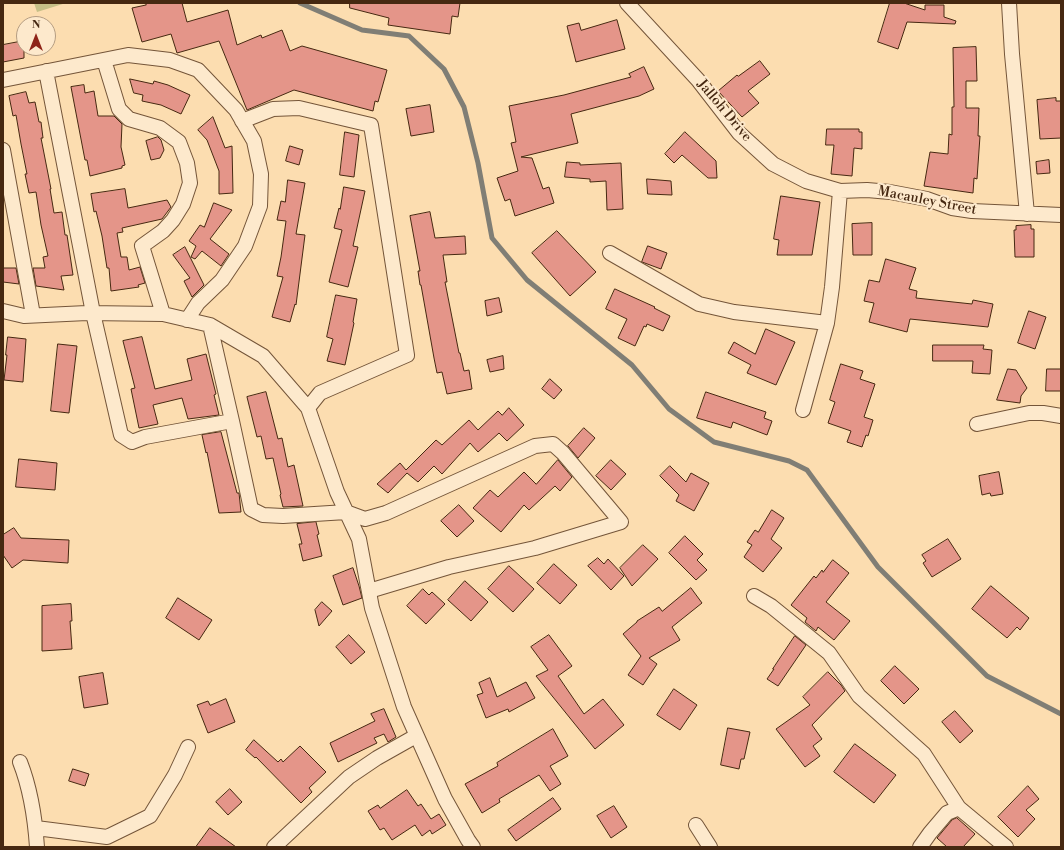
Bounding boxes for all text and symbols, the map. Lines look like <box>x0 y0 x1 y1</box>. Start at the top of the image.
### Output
north arrow <box>16 16 56 56</box>
text: N <box>32 18 40 32</box>
street label: Jalloh Drive <box>693 76 755 146</box>
street label: Macauley Street <box>876 183 978 219</box>

